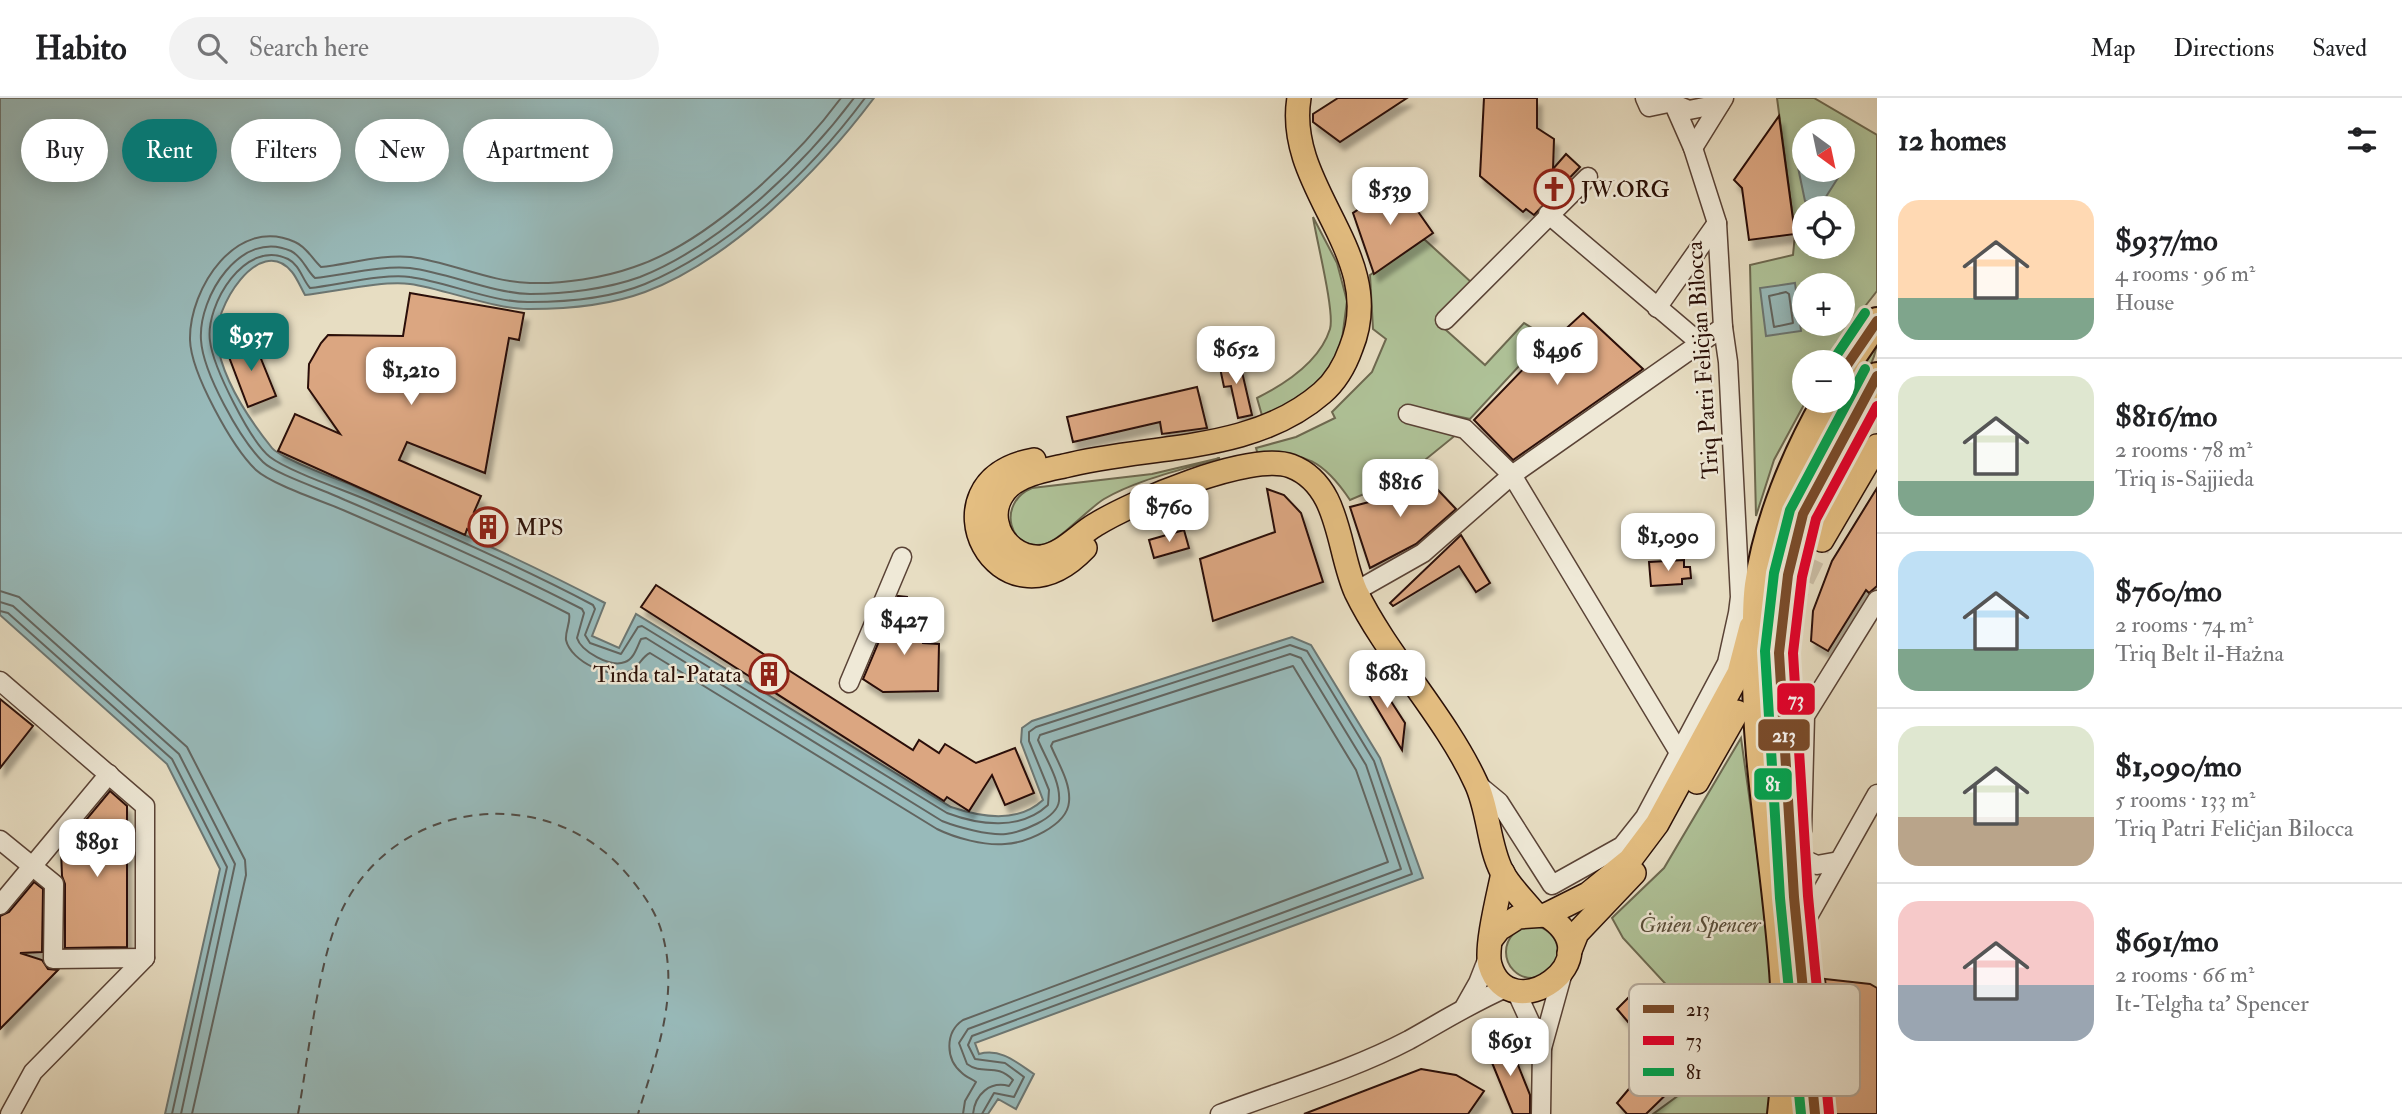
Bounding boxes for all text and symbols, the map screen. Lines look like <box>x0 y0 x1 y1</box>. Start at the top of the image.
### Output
search box <box>169 17 659 80</box>
text: Habito <box>35 28 127 69</box>
icon: search <box>193 29 231 67</box>
text: Search here <box>249 32 369 64</box>
text: Map <box>2090 33 2135 64</box>
text: Directions <box>2173 33 2274 64</box>
text: Saved <box>2312 33 2367 64</box>
chip: Buy <box>21 119 108 182</box>
chip: Rent <box>122 119 217 182</box>
chip: Filters <box>231 119 341 182</box>
chip: New <box>355 119 449 182</box>
chip: Apartment <box>463 119 613 182</box>
north arrow <box>1792 119 1855 182</box>
map controls <box>1792 119 1855 413</box>
icon: filters <box>2343 121 2381 159</box>
text: 12 homes <box>1898 122 2006 159</box>
pin: $539 <box>1349 167 1431 227</box>
church icon: JW.ORG <box>1533 168 1575 210</box>
text: $539 <box>1368 175 1412 204</box>
place label: JW.ORG <box>1580 175 1670 204</box>
button: locate <box>1792 196 1855 259</box>
text: $937/mo <box>2115 222 2218 259</box>
icon: home <box>1954 228 2038 312</box>
street label: Triq Patri Feliċjan Bilocca <box>1680 240 1725 480</box>
text: 4 rooms · 96 m² <box>2115 259 2255 288</box>
button: + <box>1792 273 1855 336</box>
text: House <box>2115 288 2174 317</box>
pin: $937 <box>210 314 292 373</box>
text: $937 <box>229 321 273 350</box>
pin: $652 <box>1195 327 1277 386</box>
pin: $496 <box>1516 328 1598 387</box>
text: $652 <box>1213 334 1259 363</box>
text: $496 <box>1533 335 1581 364</box>
pin: $1,210 <box>354 348 468 407</box>
button: − <box>1792 350 1855 413</box>
text: $1,210 <box>382 355 440 384</box>
text: $816/mo <box>2115 398 2217 435</box>
icon: home <box>1954 404 2038 488</box>
text: 2 rooms · 78 m² <box>2115 435 2253 464</box>
pin: $816 <box>1359 460 1441 519</box>
text: Triq is-Sajjieda <box>2115 464 2254 493</box>
text: $816 <box>1378 467 1422 496</box>
pin: $760 <box>1128 484 1210 544</box>
text: $760 <box>1146 492 1192 521</box>
building icon: MPS <box>467 506 509 548</box>
place label: MPS <box>515 513 564 542</box>
pin: $1,090 <box>1611 514 1725 573</box>
text: $1,090 <box>1637 521 1699 550</box>
text: $760/mo <box>2115 573 2222 610</box>
icon: home <box>1954 579 2038 663</box>
pin: $427 <box>863 598 945 657</box>
text: $427 <box>880 605 928 634</box>
text: 2 rooms · 74 m² <box>2115 610 2254 639</box>
text: Triq Belt il-Ħażna <box>2115 639 2284 668</box>
pin: $681 <box>1346 650 1428 710</box>
building icon: Tinda tal-Patata <box>748 653 790 695</box>
text: $681 <box>1365 658 1409 687</box>
place label: Tinda tal-Patata <box>593 660 743 689</box>
line badge: 73 <box>1776 682 1816 716</box>
text: 73 <box>1788 688 1804 712</box>
line badge: 213 <box>1757 718 1811 752</box>
text: 213 <box>1772 724 1796 748</box>
text: $1,090/mo <box>2115 748 2241 785</box>
icon: home <box>1954 754 2038 838</box>
line badge: 81 <box>1753 767 1793 801</box>
text: 81 <box>1765 773 1781 797</box>
text: 5 rooms · 133 m² <box>2115 785 2256 814</box>
text: Triq Patri Feliċjan Bilocca <box>2115 814 2353 843</box>
pin: $891 <box>56 820 138 879</box>
text: $891 <box>75 827 119 856</box>
park label: Ġnien Spencer <box>1640 910 1762 939</box>
text: $691/mo <box>2115 923 2218 960</box>
icon: home <box>1954 929 2038 1013</box>
text: 2 rooms · 66 m² <box>2115 960 2254 989</box>
legend <box>1629 984 1860 1096</box>
text: It-Telgħa ta' Spencer <box>2115 989 2309 1018</box>
text: 213 <box>1686 998 1710 1022</box>
pin: $691 <box>1469 1018 1551 1078</box>
text: $691 <box>1488 1026 1532 1055</box>
text: 73 <box>1686 1029 1702 1053</box>
text: 81 <box>1686 1061 1702 1085</box>

